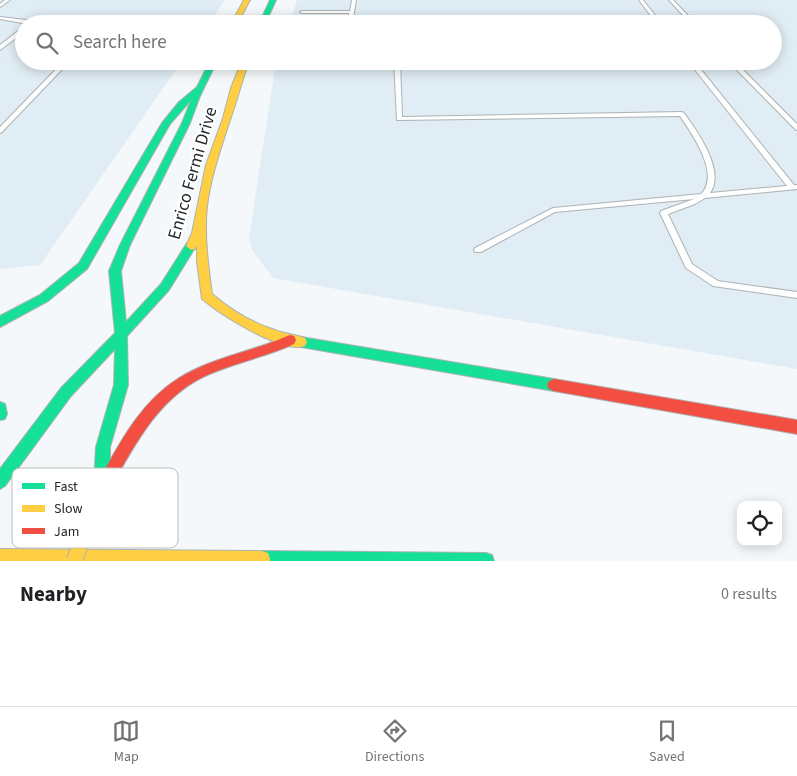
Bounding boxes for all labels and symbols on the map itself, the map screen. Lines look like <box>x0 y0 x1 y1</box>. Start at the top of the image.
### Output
street label: Enrico Fermi Drive <box>162 104 223 242</box>
legend <box>12 468 178 548</box>
text: Fast <box>54 477 78 497</box>
text: Slow <box>54 499 83 519</box>
text: Jam <box>54 522 79 542</box>

